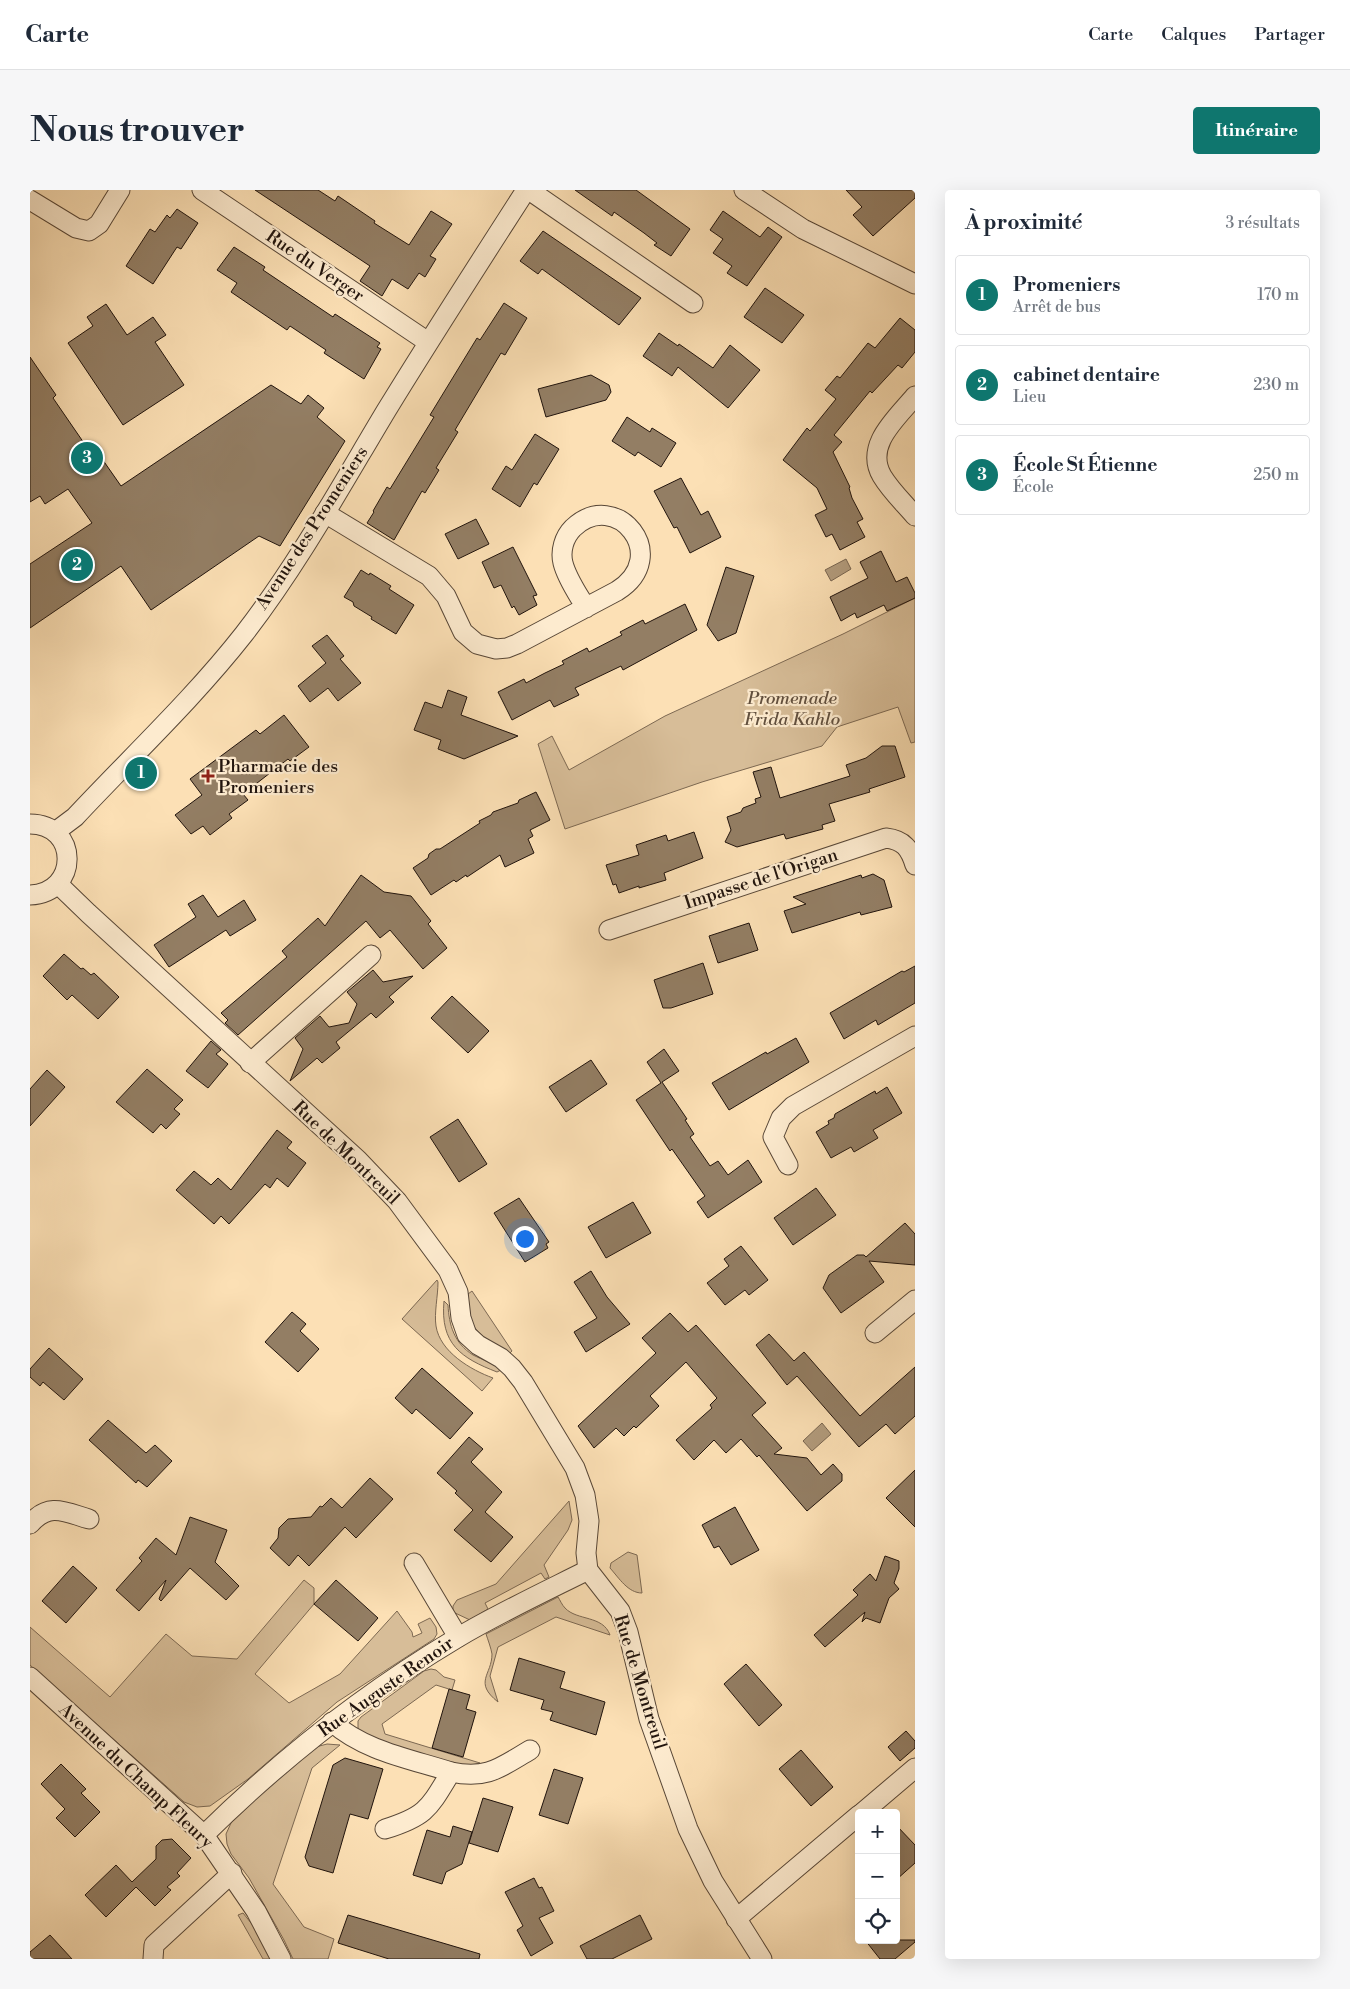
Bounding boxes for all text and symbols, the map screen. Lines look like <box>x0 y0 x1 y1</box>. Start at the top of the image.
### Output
text: Carte <box>25 20 89 50</box>
text: Carte <box>1088 23 1133 46</box>
text: Calques <box>1161 23 1226 46</box>
text: Partager <box>1254 23 1325 46</box>
button: Itinéraire <box>1193 107 1320 154</box>
text: Nous trouver <box>30 109 245 152</box>
text: À proximité <box>965 210 1082 236</box>
text: 3 résultats <box>1225 213 1300 233</box>
street label: Rue du Verger <box>261 225 369 307</box>
text: Promeniers <box>1013 273 1120 297</box>
text: 1 <box>978 285 986 305</box>
text: 170 m <box>1257 285 1299 305</box>
text: Arrêt de bus <box>1013 297 1101 317</box>
text: cabinet dentaire <box>1013 363 1160 387</box>
text: 2 <box>977 375 987 395</box>
text: 230 m <box>1253 375 1299 395</box>
text: Lieu <box>1013 387 1046 407</box>
pin: 3 <box>71 439 103 477</box>
street label: Avenue des Promeniers <box>250 442 374 615</box>
text: École St Étienne <box>1013 453 1157 477</box>
text: 3 <box>977 465 987 485</box>
text: 250 m <box>1253 465 1299 485</box>
text: École <box>1013 477 1054 497</box>
pin: 2 <box>61 546 93 584</box>
park label: Promenade Frida Kahlo <box>744 687 840 731</box>
pin: 1 <box>125 754 157 792</box>
place label: Pharmacie des Promeniers <box>218 755 338 799</box>
marker: Pharmacie des Promeniers <box>202 770 214 782</box>
street label: Impasse de l'Origan <box>681 843 841 915</box>
street label: Rue de Montreuil <box>288 1096 405 1210</box>
your location <box>512 1226 538 1252</box>
street label: Rue de Montreuil <box>609 1612 672 1753</box>
street label: Rue Auguste Renoir <box>314 1631 459 1742</box>
street label: Avenue du Champ Fleury <box>53 1698 218 1854</box>
map controls <box>855 1809 900 1944</box>
button: + <box>855 1809 900 1854</box>
button: − <box>855 1854 900 1899</box>
button: locate <box>855 1899 900 1944</box>

